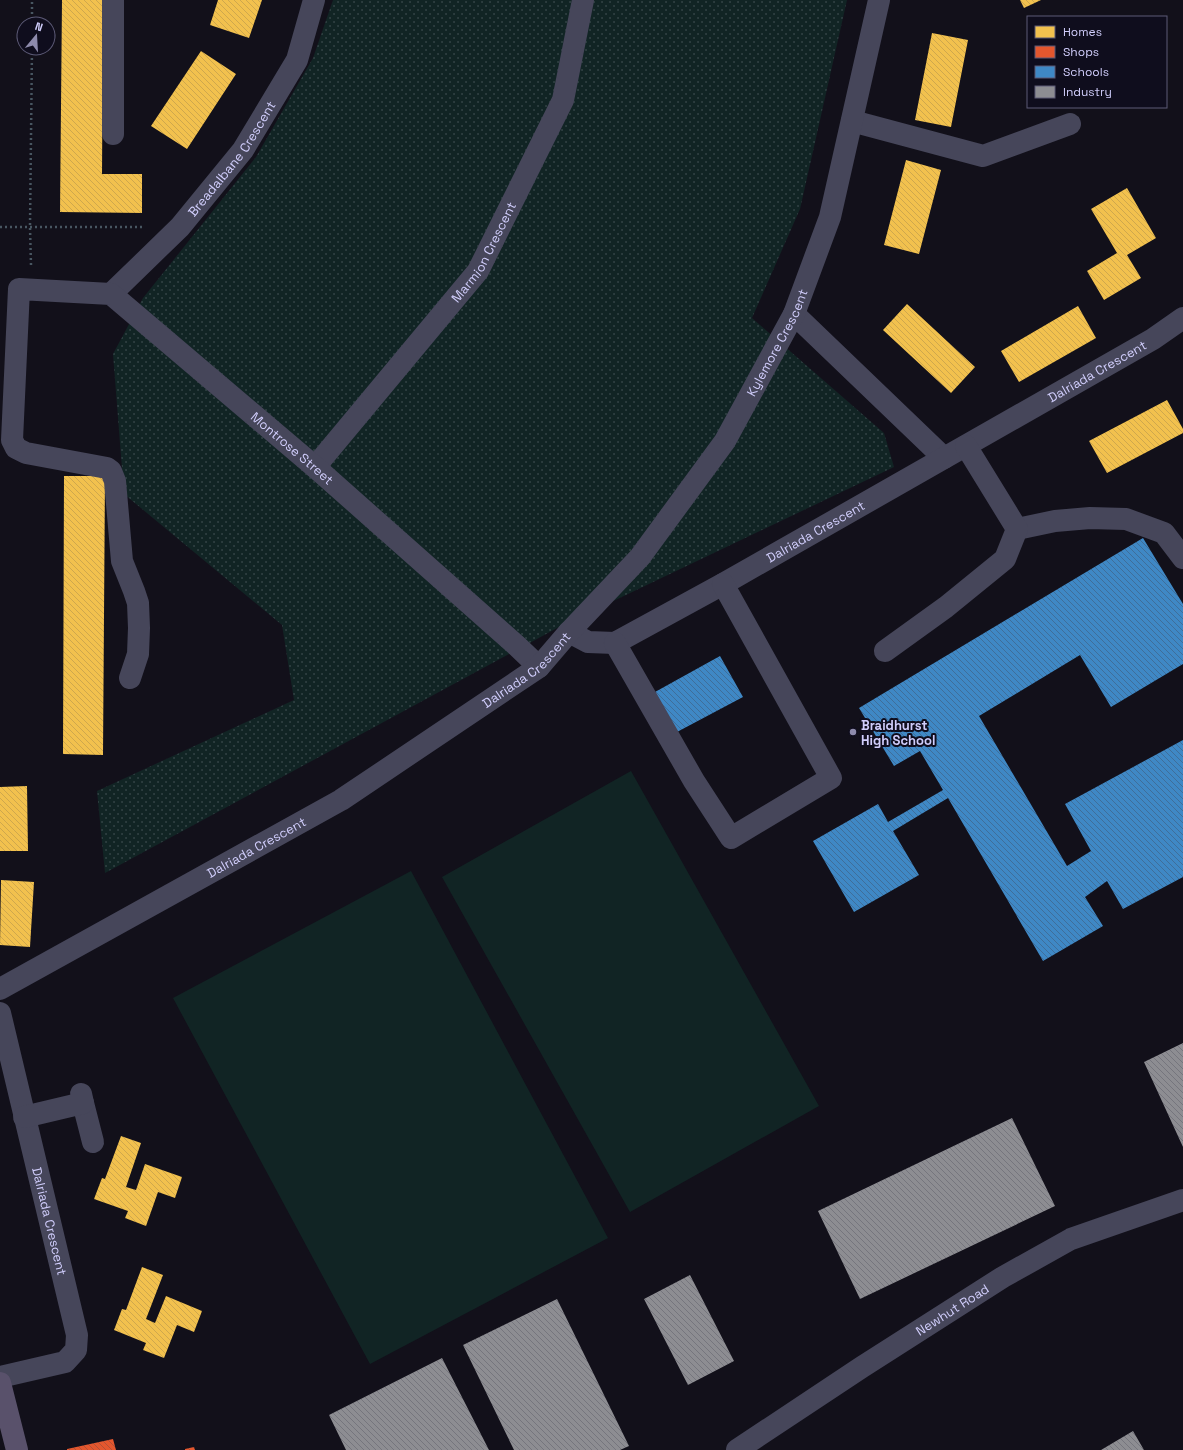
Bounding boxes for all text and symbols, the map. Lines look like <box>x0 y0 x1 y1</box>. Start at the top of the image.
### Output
north arrow <box>16 16 56 56</box>
legend <box>1027 16 1167 108</box>
text: N <box>33 19 45 34</box>
text: Homes <box>1063 24 1102 40</box>
text: Shops <box>1063 44 1099 60</box>
text: Schools <box>1063 64 1109 80</box>
text: Industry <box>1063 84 1112 100</box>
street label: Breadalbane Crescent <box>184 98 279 220</box>
street label: Marmion Crescent <box>448 199 520 306</box>
street label: Kylemore Crescent <box>743 287 812 399</box>
street label: Dalriada Crescent <box>1045 337 1150 406</box>
street label: Montrose Street <box>247 408 337 488</box>
street label: Dalriada Crescent <box>763 497 868 567</box>
street label: Dalriada Crescent <box>479 628 574 712</box>
place label: Braidhurst High School <box>861 717 935 749</box>
marker: Braidhurst High School <box>848 727 858 737</box>
street label: Dalriada Crescent <box>204 813 309 882</box>
street label: Dalriada Crescent <box>28 1165 70 1277</box>
street label: Newhut Road <box>913 1280 992 1340</box>

